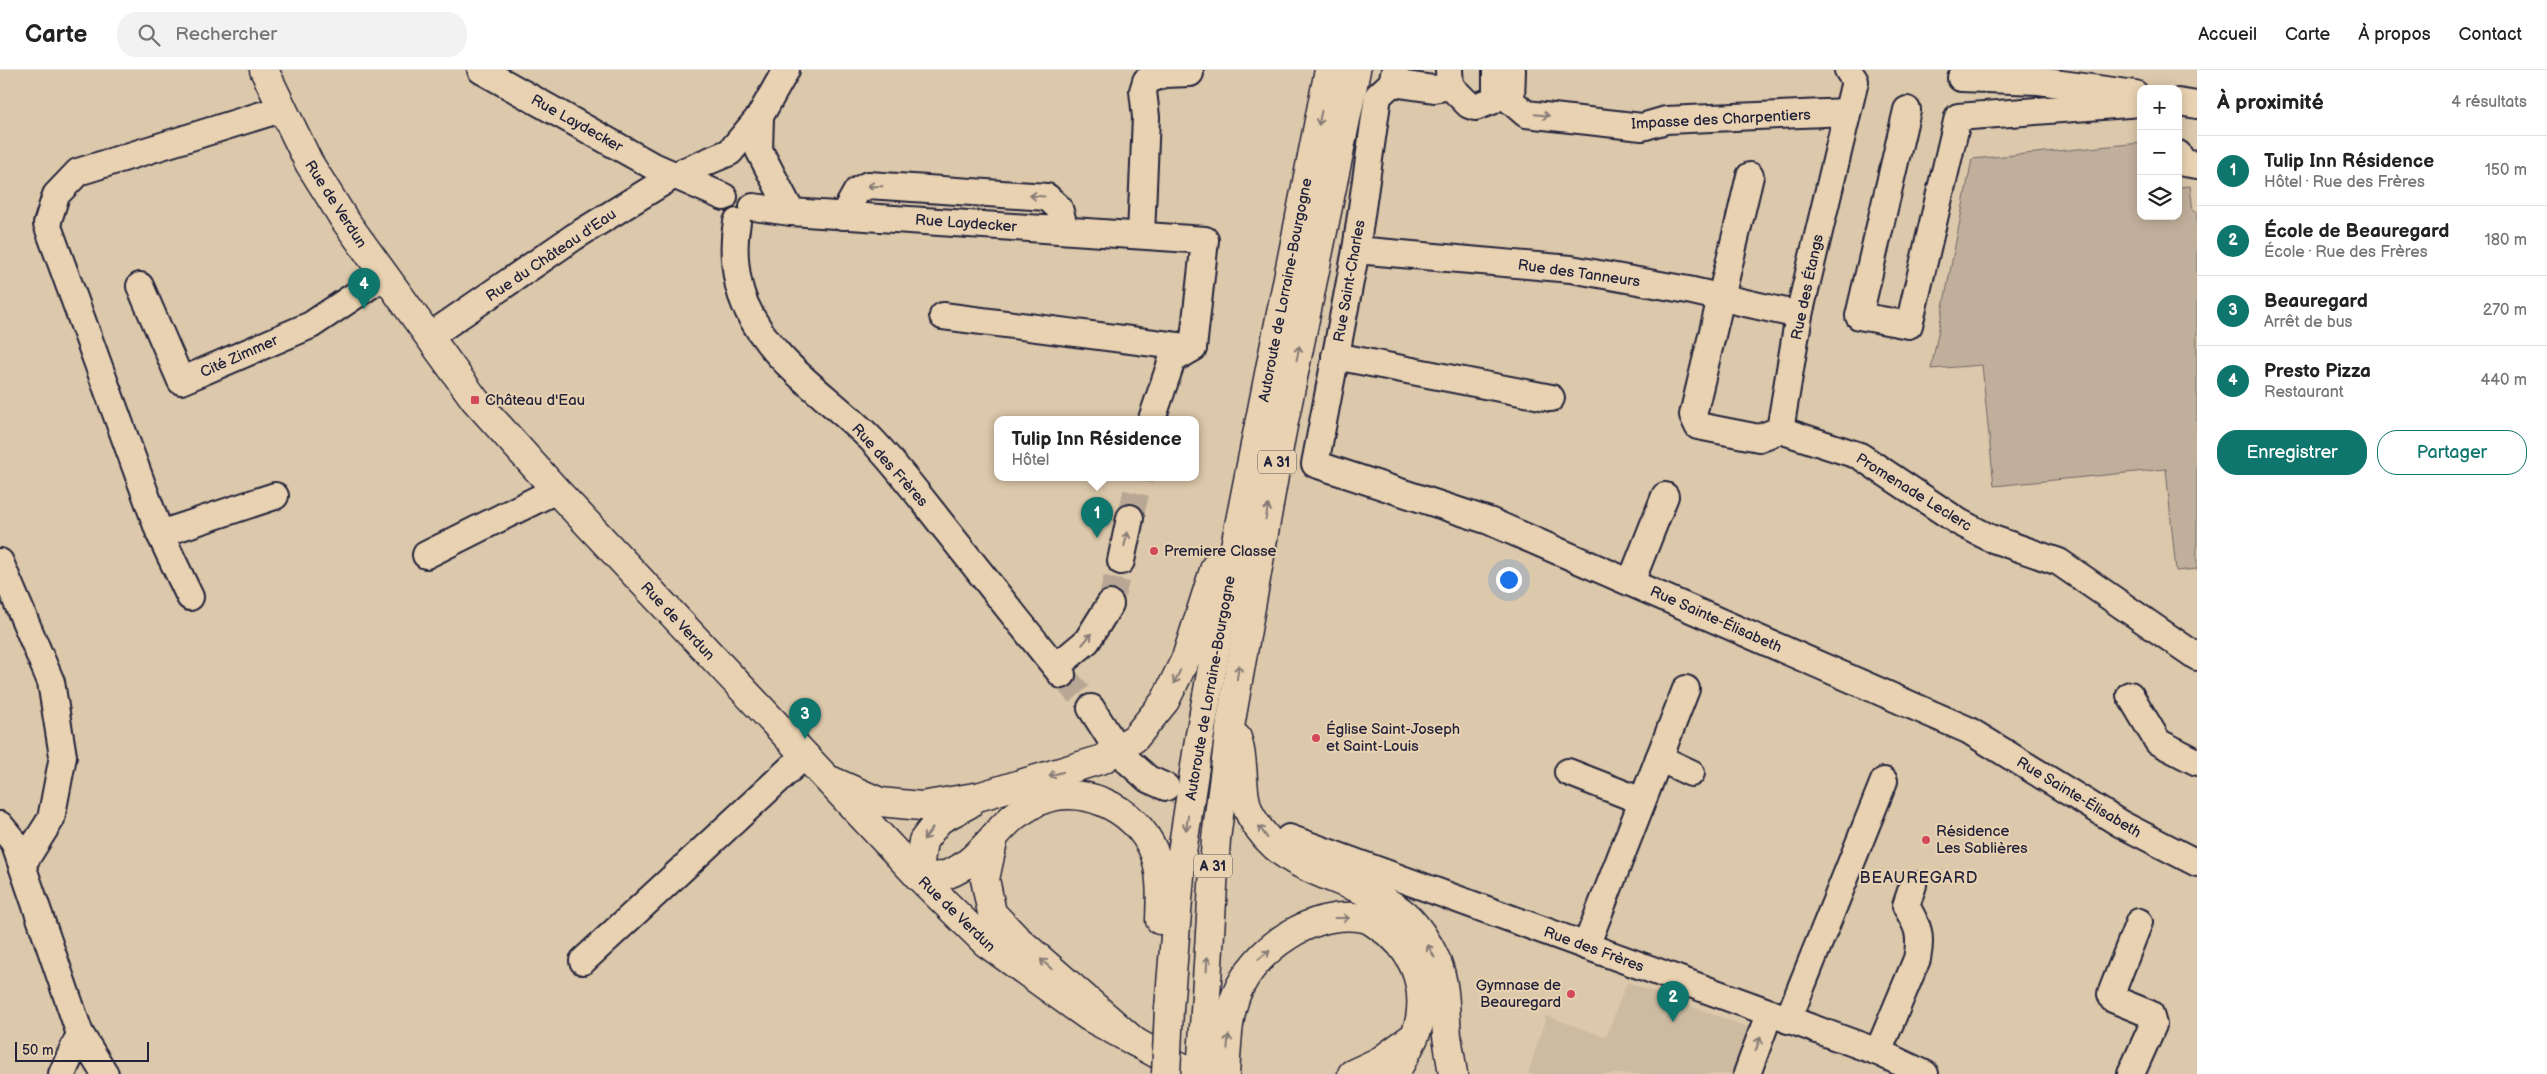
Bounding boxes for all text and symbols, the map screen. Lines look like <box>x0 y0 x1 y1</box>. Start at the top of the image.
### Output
search box <box>117 12 467 57</box>
text: Carte <box>25 20 87 49</box>
icon: search <box>135 21 163 49</box>
text: Rechercher <box>175 23 277 46</box>
text: Accueil <box>2198 24 2257 45</box>
text: Carte <box>2285 24 2330 45</box>
text: À propos <box>2358 24 2431 45</box>
text: Contact <box>2459 24 2522 45</box>
map controls <box>2137 85 2182 220</box>
button: + <box>2137 85 2182 130</box>
street label: Rue Laydecker <box>528 90 626 157</box>
text: À proximité <box>2217 90 2324 115</box>
text: 4 résultats <box>2451 93 2527 112</box>
street label: Impasse des Charpentiers <box>1631 105 1812 134</box>
one-way arrow <box>1314 109 1324 125</box>
one-way arrow <box>1533 111 1549 120</box>
button: − <box>2137 130 2182 175</box>
text: Tulip Inn Résidence <box>2264 150 2434 173</box>
street label: Rue de Verdun <box>300 157 371 252</box>
text: 1 <box>2230 161 2236 180</box>
text: 150 m <box>2485 161 2527 180</box>
text: Hôtel · Rue des Frères <box>2264 173 2425 192</box>
button: layers <box>2137 175 2182 220</box>
street label: Autoroute de Lorraine-Bourgogne <box>1254 176 1317 404</box>
one-way arrow <box>867 181 883 191</box>
one-way arrow <box>1029 192 1045 201</box>
street label: Rue du Château d'Eau <box>483 205 620 306</box>
street label: Rue Laydecker <box>914 210 1018 237</box>
street label: Rue Saint-Charles <box>1329 218 1370 344</box>
text: École de Beauregard <box>2264 220 2449 243</box>
text: 2 <box>2228 231 2238 250</box>
text: 180 m <box>2485 231 2527 250</box>
street label: Rue des Étangs <box>1787 232 1828 342</box>
text: École · Rue des Frères <box>2264 243 2428 262</box>
street label: Rue des Tanneurs <box>1516 255 1642 292</box>
pin: 4 <box>348 268 380 309</box>
text: Beauregard <box>2264 290 2368 313</box>
text: 3 <box>2228 301 2238 320</box>
text: 270 m <box>2483 301 2527 320</box>
text: Arrêt de bus <box>2264 313 2353 332</box>
street label: Cité Zimmer <box>197 331 282 382</box>
one-way arrow <box>1294 345 1303 361</box>
text: Presto Pizza <box>2264 360 2371 383</box>
text: 4 <box>2228 371 2238 390</box>
text: 440 m <box>2481 371 2527 390</box>
text: Restaurant <box>2264 383 2344 402</box>
place label: Château d'Eau <box>485 391 585 410</box>
marker: Château d'Eau <box>469 394 481 406</box>
popup <box>994 416 1199 481</box>
street label: Rue des Frères <box>847 420 932 511</box>
text: Tulip Inn Résidence <box>1011 428 1182 451</box>
button: Enregistrer <box>2217 430 2367 475</box>
button: Partager <box>2377 430 2527 475</box>
street label: Promenade Leclerc <box>1852 449 1975 536</box>
text: Hôtel <box>1011 451 1049 470</box>
road number: A 31 <box>1258 451 1296 474</box>
pin: 1 <box>1081 497 1113 538</box>
one-way arrow <box>1263 505 1273 521</box>
one-way arrow <box>1121 532 1131 548</box>
place label: Premiere Classe <box>1164 542 1277 561</box>
marker: Premiere Classe <box>1148 545 1160 557</box>
your location <box>1496 567 1522 593</box>
street label: Autoroute de Lorraine-Bourgogne <box>1181 574 1240 802</box>
street label: Rue de Verdun <box>636 578 719 665</box>
street label: Rue Sainte-Élisabeth <box>1647 582 1785 657</box>
one-way arrow <box>1082 633 1093 646</box>
one-way arrow <box>1234 665 1244 681</box>
one-way arrow <box>1172 670 1182 685</box>
pin: 3 <box>789 698 821 739</box>
place label: Église Saint-Joseph et Saint-Louis <box>1326 720 1460 756</box>
marker: Église Saint-Joseph et Saint-Louis <box>1310 732 1322 744</box>
street label: Rue Sainte-Élisabeth <box>2013 753 2145 842</box>
one-way arrow <box>1048 769 1064 779</box>
one-way arrow <box>1181 815 1191 831</box>
place label: Résidence Les Sablières <box>1936 822 2028 858</box>
one-way arrow <box>1258 825 1268 839</box>
one-way arrow <box>923 827 934 840</box>
marker: Résidence Les Sablières <box>1920 834 1932 846</box>
road number: A 31 <box>1194 854 1232 878</box>
district label: BEAUREGARD <box>1860 869 1978 888</box>
street label: Rue de Verdun <box>914 873 999 956</box>
one-way arrow <box>1334 913 1350 923</box>
street label: Rue des Frères <box>1541 923 1647 977</box>
one-way arrow <box>1426 944 1435 959</box>
one-way arrow <box>1257 949 1270 960</box>
one-way arrow <box>1202 956 1212 972</box>
one-way arrow <box>1039 958 1052 969</box>
place label: Gymnase de Beauregard <box>1476 976 1561 1012</box>
pin: 2 <box>1657 981 1689 1022</box>
marker: Gymnase de Beauregard <box>1565 988 1577 1000</box>
one-way arrow <box>1223 1035 1233 1051</box>
one-way arrow <box>1754 1037 1763 1052</box>
scale bar <box>15 1039 149 1062</box>
text: 50 m <box>22 1042 54 1059</box>

